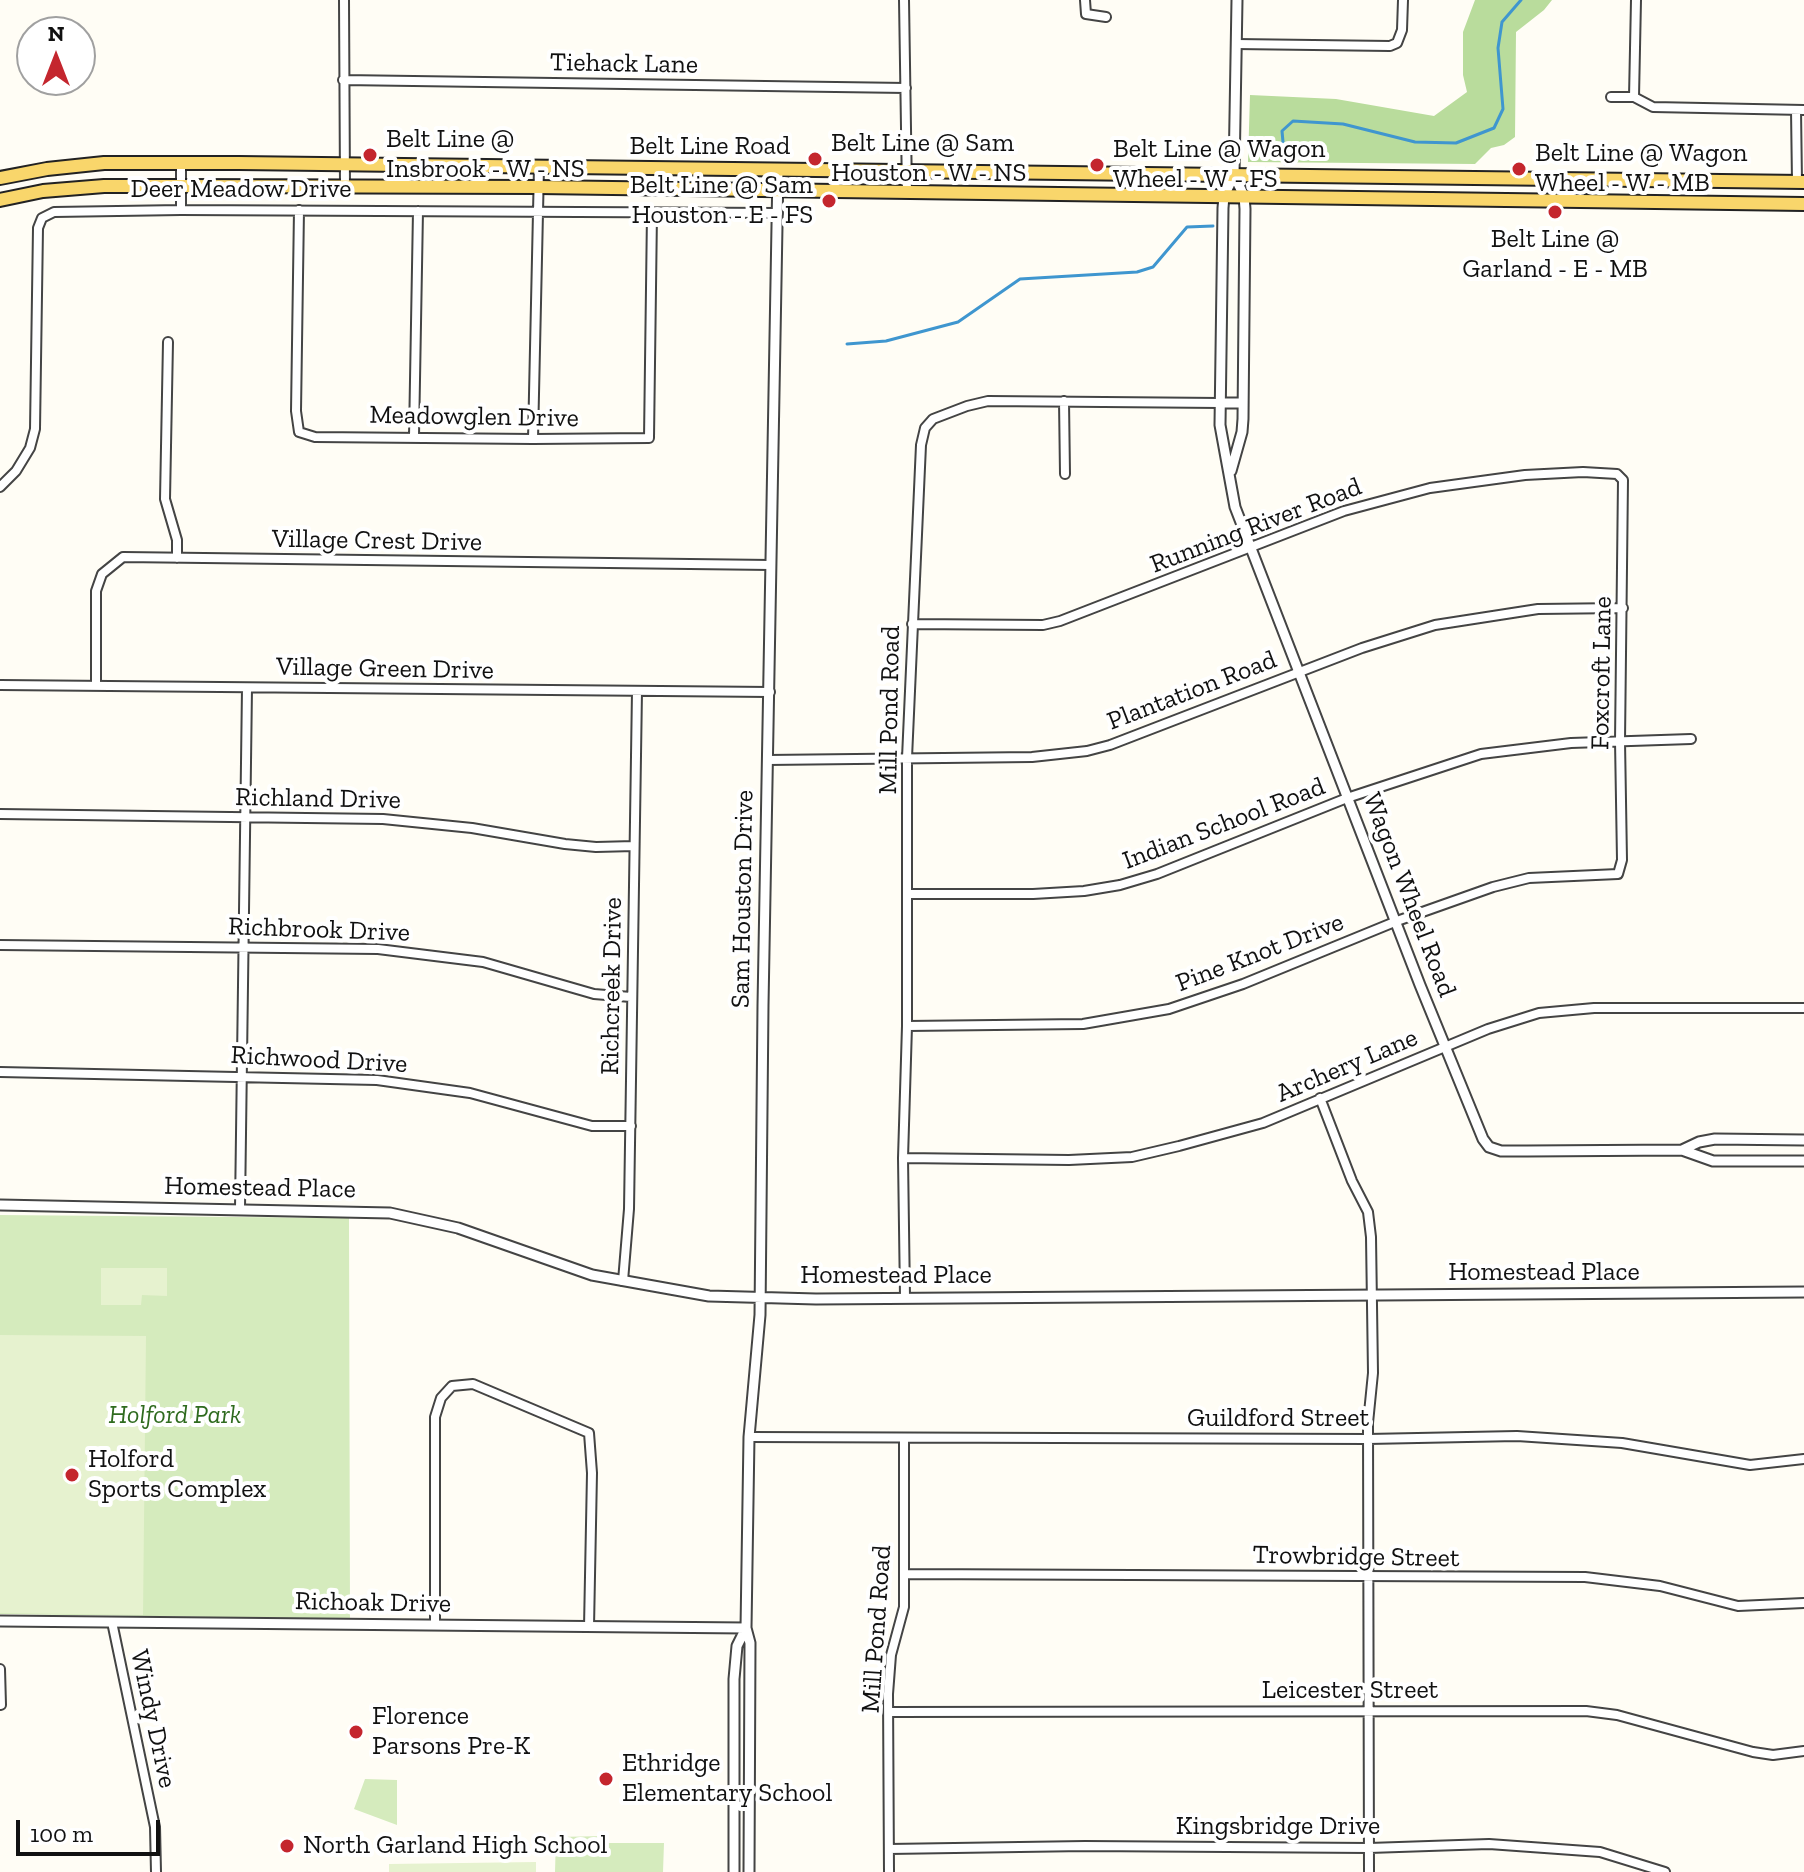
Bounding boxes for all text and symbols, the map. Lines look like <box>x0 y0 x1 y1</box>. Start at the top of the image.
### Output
north arrow <box>16 16 96 96</box>
text: N <box>48 20 64 47</box>
street label: Tiehack Lane <box>550 47 698 81</box>
place label: Belt Line @ Insbrook - W - NS <box>386 124 585 186</box>
place label: Belt Line @ Sam Houston - W - NS <box>831 128 1026 190</box>
street label: Belt Line Road <box>630 131 790 163</box>
place label: Belt Line @ Wagon Wheel - W - FS <box>1113 134 1325 196</box>
place label: Belt Line @ Wagon Wheel - W - MB <box>1535 138 1747 200</box>
marker: Belt Line @ Insbrook - W - NS <box>361 146 379 164</box>
marker: Belt Line @ Sam Houston - W - NS <box>806 150 824 168</box>
marker: Belt Line @ Wagon Wheel - W - FS <box>1088 156 1106 174</box>
marker: Belt Line @ Wagon Wheel - W - MB <box>1510 160 1528 178</box>
place label: Belt Line @ Sam Houston - E - FS <box>630 170 813 232</box>
street label: Deer Meadow Drive <box>130 174 352 206</box>
marker: Belt Line @ Sam Houston - E - FS <box>820 192 838 210</box>
marker: Belt Line @ Garland - E - MB <box>1546 203 1564 221</box>
place label: Belt Line @ Garland - E - MB <box>1462 224 1648 286</box>
street label: Meadowglen Drive <box>369 400 579 434</box>
street label: Running River Road <box>1146 471 1366 581</box>
street label: Village Crest Drive <box>272 524 482 558</box>
street label: Foxcroft Lane <box>1585 596 1619 750</box>
street label: Mill Pond Road <box>873 625 907 795</box>
street label: Plantation Road <box>1103 644 1281 738</box>
street label: Village Green Drive <box>276 652 494 686</box>
street label: Indian School Road <box>1119 771 1329 877</box>
street label: Richland Drive <box>235 782 401 816</box>
street label: Wagon Wheel Road <box>1356 789 1462 1001</box>
street label: Sam Houston Drive <box>725 790 761 1008</box>
street label: Richcreek Drive <box>595 897 629 1075</box>
street label: Pine Knot Drive <box>1172 907 1348 999</box>
street label: Richbrook Drive <box>228 911 410 949</box>
street label: Archery Lane <box>1272 1022 1422 1110</box>
street label: Richwood Drive <box>230 1040 408 1080</box>
street label: Homestead Place <box>164 1171 356 1205</box>
street label: Homestead Place <box>1448 1257 1640 1289</box>
street label: Homestead Place <box>800 1260 992 1292</box>
park label: Holford Park <box>109 1400 241 1432</box>
street label: Guildford Street <box>1187 1403 1369 1435</box>
place label: Holford Sports Complex <box>88 1444 266 1506</box>
marker: Holford Sports Complex <box>63 1466 81 1484</box>
street label: Trowbridge Street <box>1252 1540 1460 1574</box>
street label: Mill Pond Road <box>856 1544 898 1714</box>
street label: Richoak Drive <box>295 1586 451 1620</box>
street label: Windy Drive <box>123 1647 183 1791</box>
street label: Leicester Street <box>1262 1675 1438 1707</box>
place label: Florence Parsons Pre-K <box>372 1701 530 1762</box>
marker: Florence Parsons Pre-K <box>347 1723 365 1741</box>
place label: Ethridge Elementary School <box>622 1748 832 1810</box>
marker: Ethridge Elementary School <box>597 1770 615 1788</box>
scale bar <box>20 1804 164 1854</box>
street label: Kingsbridge Drive <box>1176 1811 1380 1843</box>
text: 100 m <box>30 1819 93 1848</box>
place label: North Garland High School <box>303 1830 607 1862</box>
marker: North Garland High School <box>278 1837 296 1855</box>

